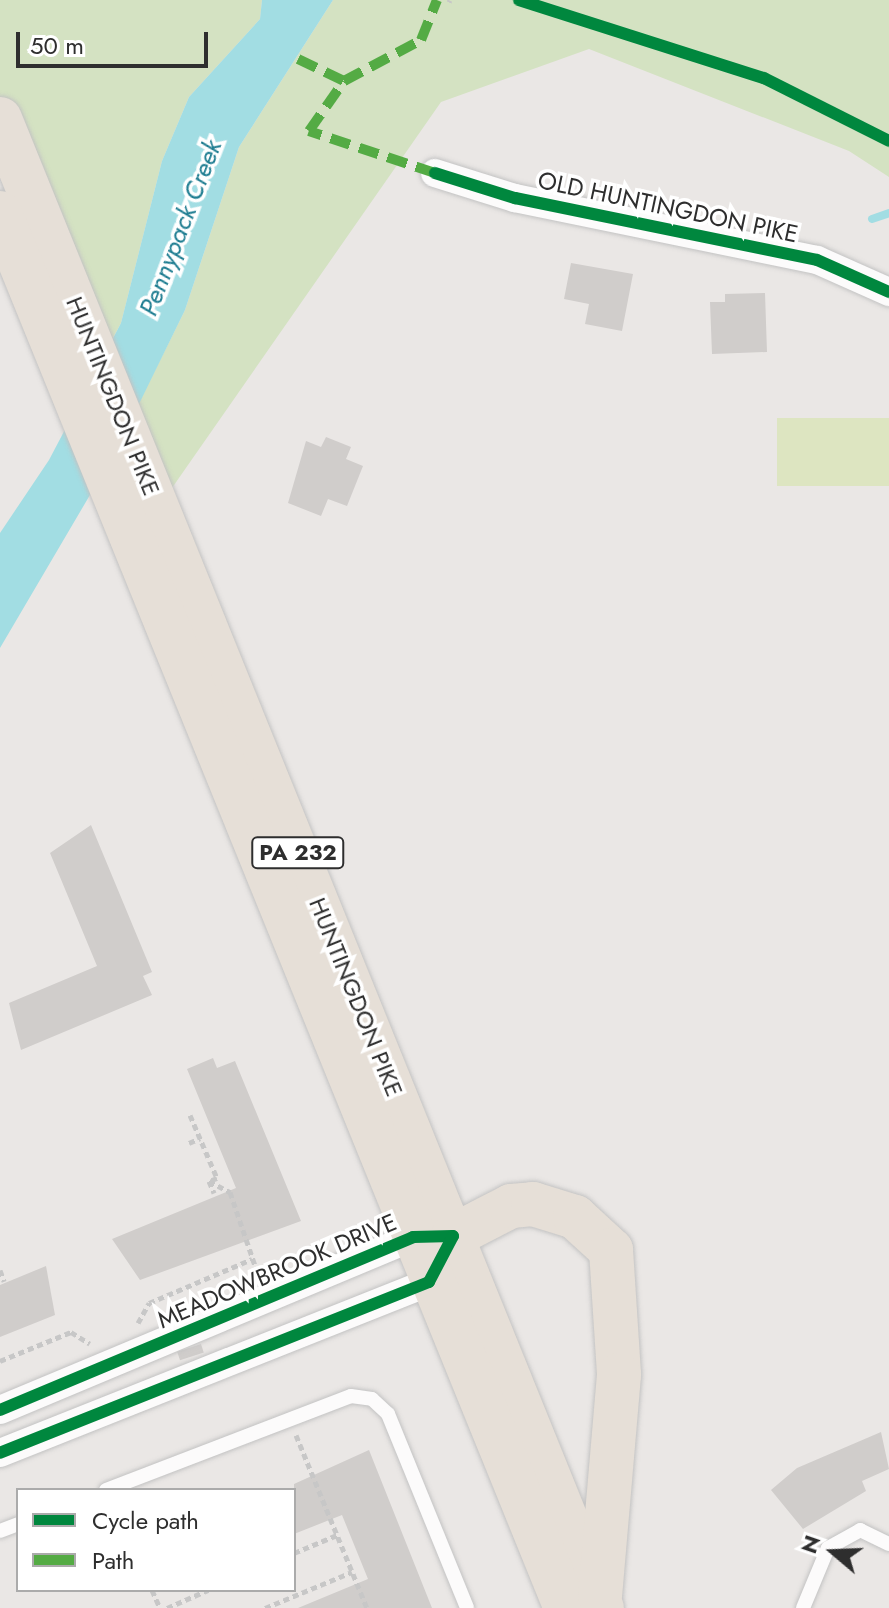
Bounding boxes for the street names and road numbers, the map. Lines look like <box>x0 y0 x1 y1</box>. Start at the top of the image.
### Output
street label: OLD HUNTINGDON PIKE <box>535 165 801 249</box>
street label: HUNTINGDON PIKE <box>60 292 166 500</box>
road number: PA 232 <box>250 835 346 871</box>
street label: HUNTINGDON PIKE <box>303 893 409 1101</box>
street label: MEADOWBROOK DRIVE <box>153 1208 401 1334</box>

